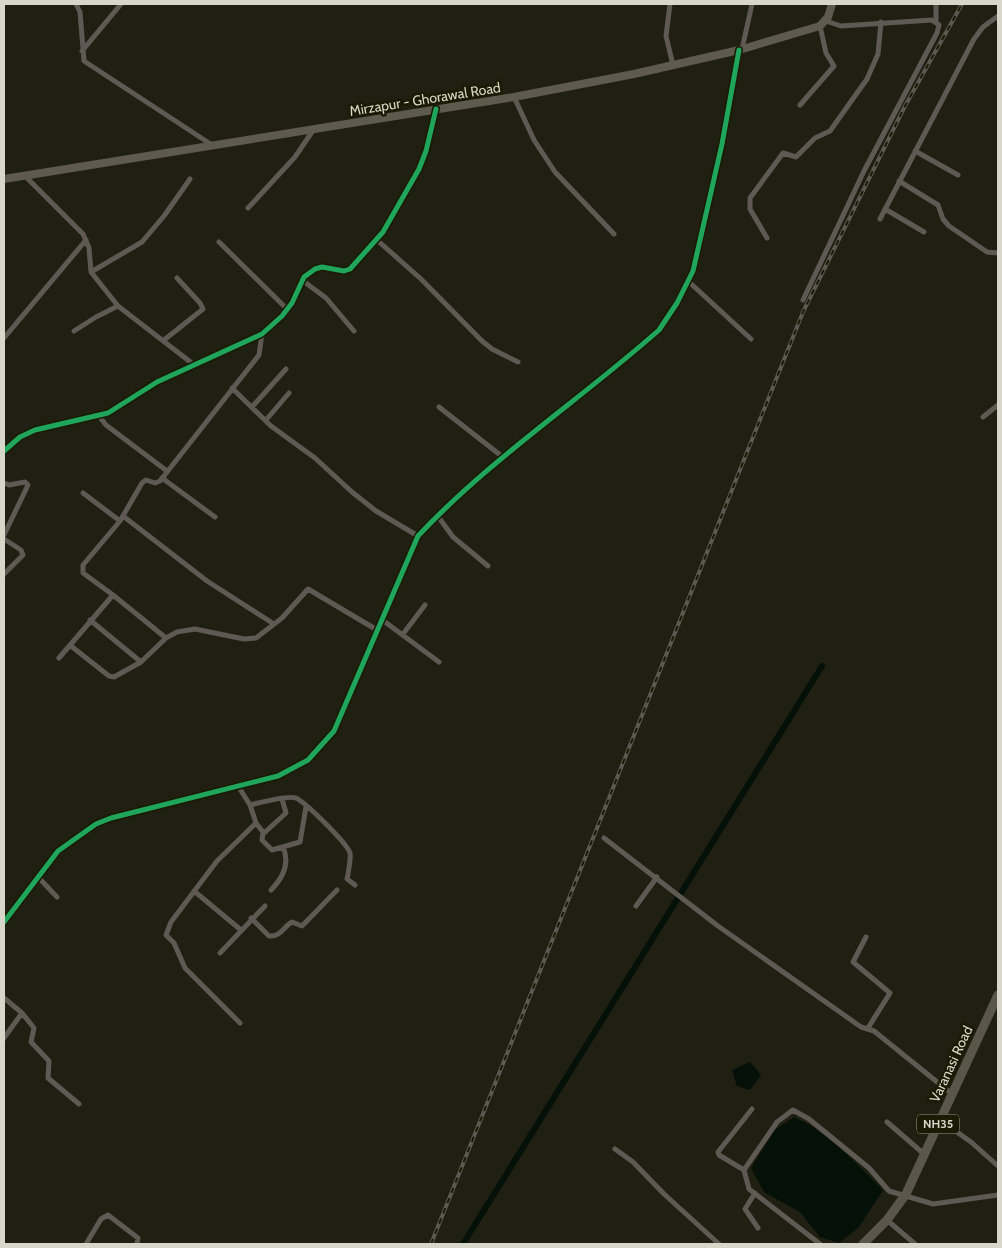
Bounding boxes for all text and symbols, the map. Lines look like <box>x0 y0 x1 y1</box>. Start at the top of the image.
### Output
street label: Mirzapur - Ghorawal Road <box>348 78 502 120</box>
street label: Varanasi Road <box>925 1023 977 1105</box>
road number: NH35 <box>917 1114 959 1134</box>

